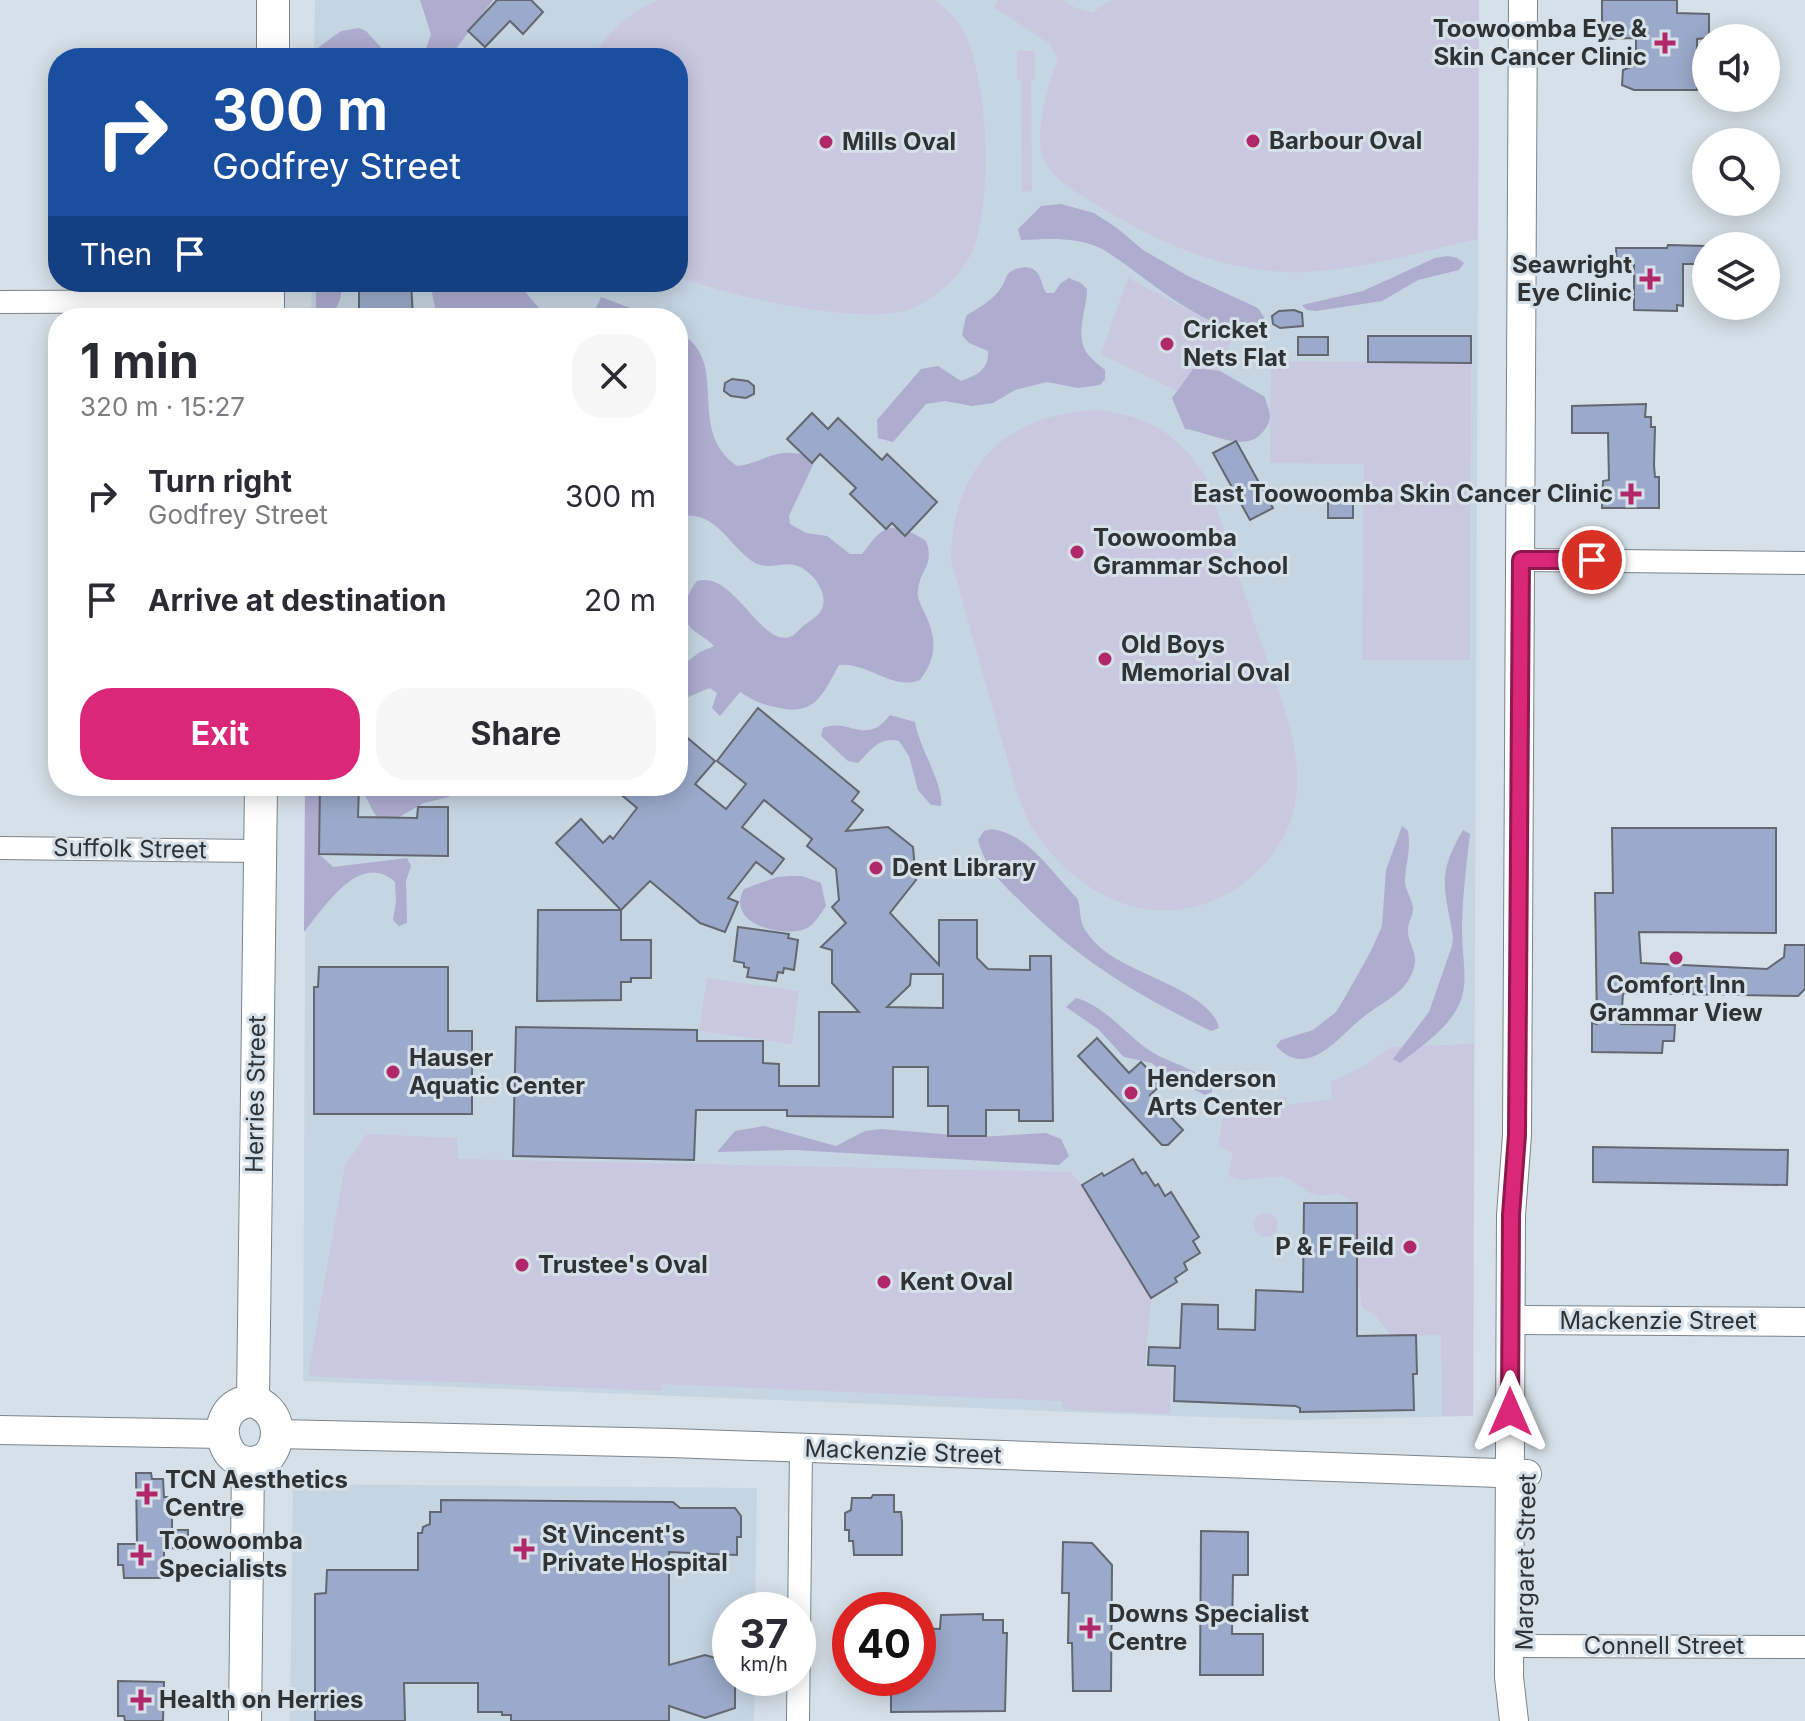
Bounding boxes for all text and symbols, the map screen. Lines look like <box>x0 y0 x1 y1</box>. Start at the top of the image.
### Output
place label: Toowoomba Eye & Skin Cancer Clinic <box>1433 14 1648 71</box>
map controls <box>1692 24 1780 320</box>
button: sound <box>1692 24 1780 112</box>
marker: Toowoomba Eye & Skin Cancer Clinic <box>1654 32 1676 54</box>
text: 300 m <box>212 76 388 144</box>
icon: right <box>80 80 184 184</box>
place label: Barbour Oval <box>1269 126 1422 155</box>
place label: Mills Oval <box>842 127 956 156</box>
button: search <box>1692 128 1780 216</box>
marker: Barbour Oval <box>1244 132 1262 150</box>
marker: Mills Oval <box>817 133 835 151</box>
text: Godfrey Street <box>212 144 461 188</box>
icon: arrive <box>168 232 212 276</box>
button: layers <box>1692 232 1780 320</box>
text: Then <box>80 236 152 272</box>
place label: Seawright Eye Clinic <box>1512 250 1632 307</box>
marker: Seawright Eye Clinic <box>1639 268 1661 290</box>
place label: Cricket Nets Flat <box>1183 315 1287 372</box>
text: 1 min <box>80 331 199 390</box>
button: close <box>572 334 656 418</box>
marker: Cricket Nets Flat <box>1158 335 1176 353</box>
text: 320 m · 15:27 <box>80 391 245 422</box>
text: Turn right <box>148 463 292 499</box>
icon: right <box>80 474 124 518</box>
text: 300 m <box>565 478 656 514</box>
place label: East Toowoomba Skin Cancer Clinic <box>1193 479 1613 508</box>
marker: East Toowoomba Skin Cancer Clinic <box>1620 483 1642 505</box>
text: Godfrey Street <box>148 499 328 530</box>
place label: Toowoomba Grammar School <box>1093 523 1288 580</box>
pin <box>1558 526 1626 594</box>
icon: arrive <box>1570 538 1614 582</box>
marker: Toowoomba Grammar School <box>1068 543 1086 561</box>
icon: arrive <box>80 578 124 622</box>
text: Arrive at destination <box>148 582 446 618</box>
text: 20 m <box>584 582 656 618</box>
place label: Old Boys Memorial Oval <box>1121 630 1290 687</box>
marker: Old Boys Memorial Oval <box>1096 650 1114 668</box>
button: Exit <box>80 688 360 780</box>
button: Share <box>376 688 656 780</box>
street label: Suffolk Street <box>53 833 207 864</box>
place label: Dent Library <box>892 853 1037 882</box>
marker: Dent Library <box>867 859 885 877</box>
marker: Comfort Inn Grammar View <box>1667 949 1685 967</box>
place label: Comfort Inn Grammar View <box>1589 970 1763 1027</box>
street label: Herries Street <box>240 1015 271 1173</box>
place label: Hauser Aquatic Center <box>409 1043 585 1100</box>
marker: Hauser Aquatic Center <box>384 1063 402 1081</box>
place label: Henderson Arts Center <box>1147 1064 1283 1121</box>
marker: Henderson Arts Center <box>1122 1084 1140 1102</box>
place label: P & F Feild <box>1275 1232 1394 1261</box>
marker: P & F Feild <box>1401 1238 1419 1256</box>
place label: Trustee's Oval <box>538 1250 708 1279</box>
marker: Trustee's Oval <box>513 1256 531 1274</box>
place label: Kent Oval <box>900 1267 1013 1296</box>
marker: Kent Oval <box>875 1273 893 1291</box>
street label: Mackenzie Street <box>1559 1306 1757 1335</box>
position arrow <box>1468 1370 1552 1454</box>
street label: Mackenzie Street <box>804 1434 1002 1469</box>
place label: TCN Aesthetics Centre <box>165 1465 348 1522</box>
street label: Margaret Street <box>1509 1473 1542 1651</box>
marker: TCN Aesthetics Centre <box>136 1483 158 1505</box>
place label: St Vincent's Private Hospital <box>542 1520 728 1577</box>
place label: Toowoomba Specialists <box>159 1526 303 1583</box>
marker: St Vincent's Private Hospital <box>513 1538 535 1560</box>
marker: Toowoomba Specialists <box>130 1544 152 1566</box>
speed limit sign: 40 <box>832 1592 936 1696</box>
place label: Downs Specialist Centre <box>1108 1599 1309 1656</box>
text: 37 <box>739 1609 789 1658</box>
marker: Downs Specialist Centre <box>1079 1617 1101 1639</box>
street label: Connell Street <box>1584 1631 1744 1660</box>
text: km/h <box>740 1652 788 1676</box>
place label: Health on Herries <box>159 1685 363 1714</box>
marker: Health on Herries <box>130 1689 152 1711</box>

